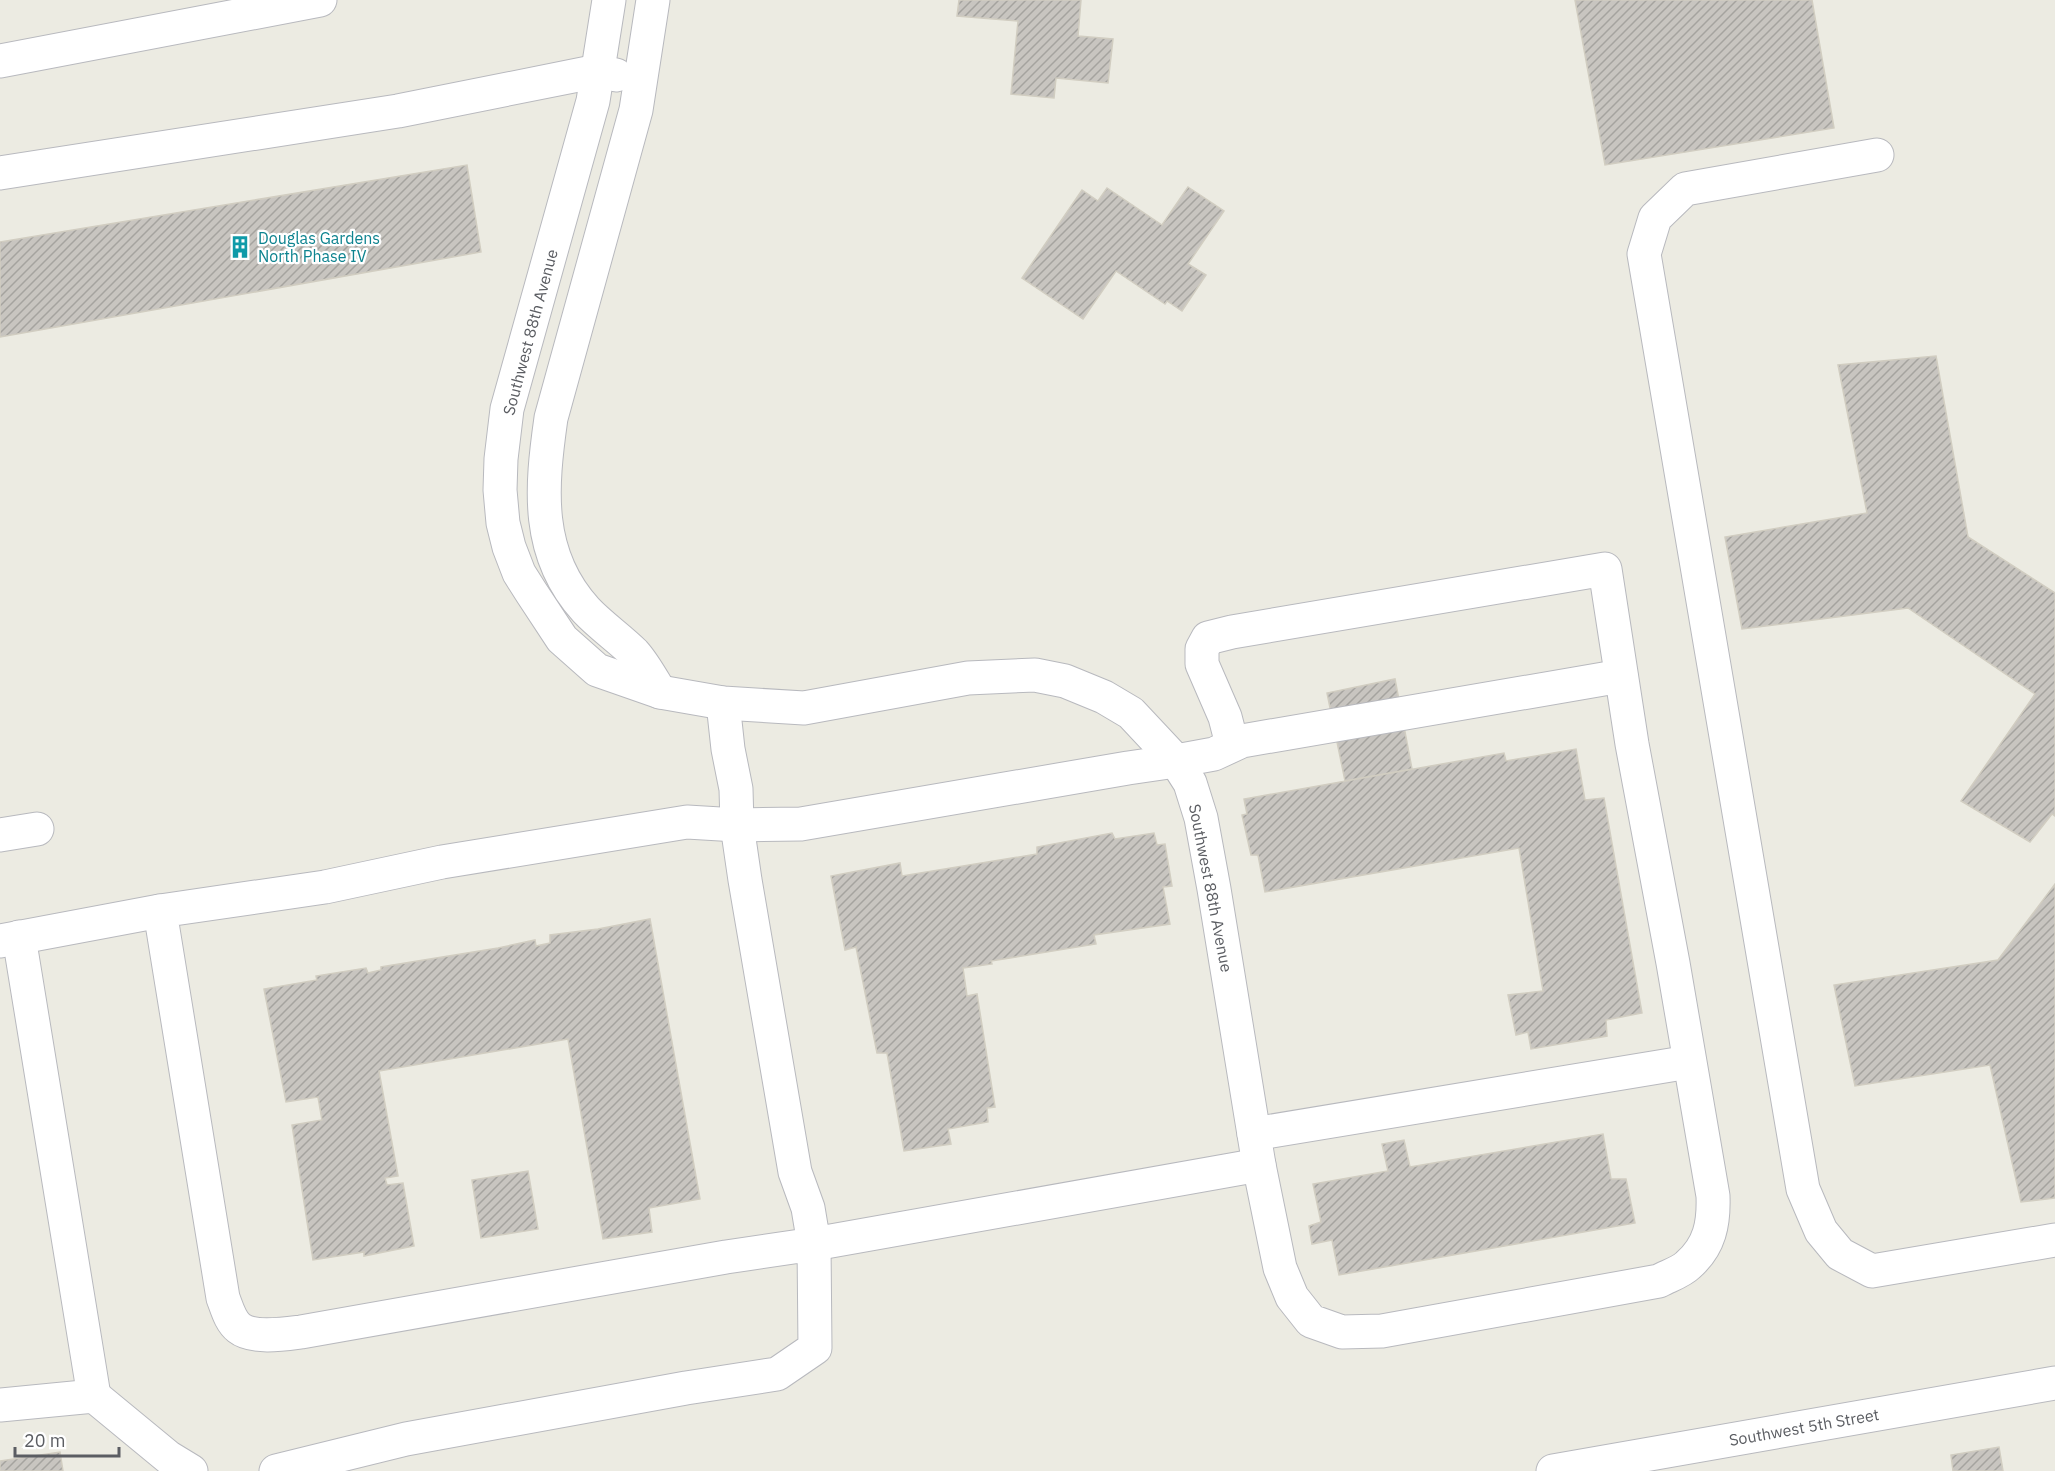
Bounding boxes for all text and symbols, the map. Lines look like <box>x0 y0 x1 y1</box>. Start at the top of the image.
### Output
place label: Douglas Gardens North Phase IV <box>258 228 380 266</box>
building icon: Douglas Gardens North Phase IV <box>227 234 253 260</box>
street label: Southwest 88th Avenue <box>498 247 562 417</box>
street label: Southwest 88th Avenue <box>1185 802 1237 974</box>
street label: Southwest 5th Street <box>1727 1404 1881 1450</box>
scale bar <box>15 1420 118 1458</box>
text: 20 m <box>24 1429 66 1452</box>

